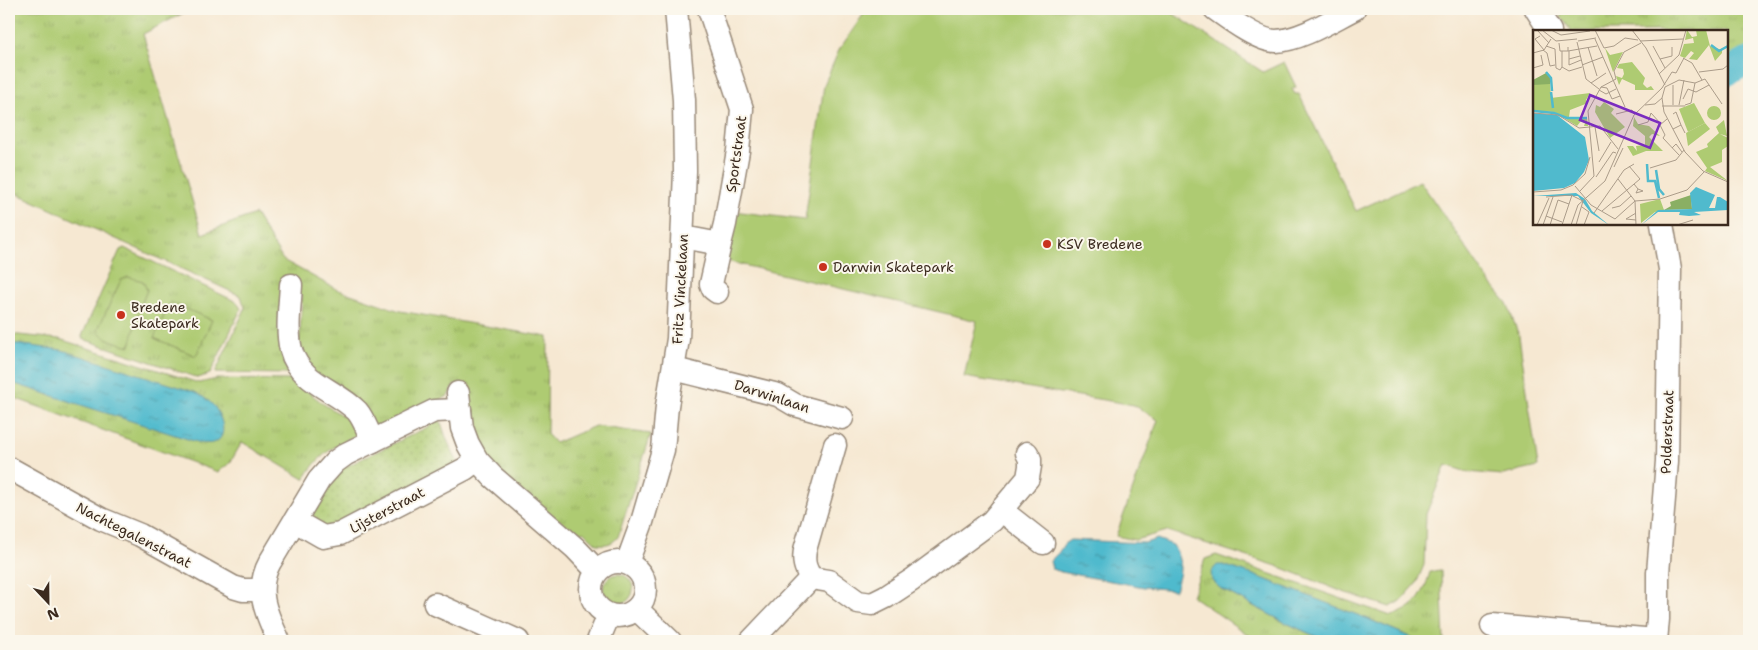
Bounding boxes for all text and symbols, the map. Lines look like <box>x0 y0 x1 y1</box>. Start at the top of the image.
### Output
inset map <box>1533 30 1728 225</box>
street label: Sportstraat <box>722 114 750 194</box>
street label: Fritz Vinckelaan <box>668 233 692 345</box>
place label: KSV Bredene <box>1057 235 1143 253</box>
marker: KSV Bredene <box>1041 238 1053 250</box>
place label: Darwin Skatepark <box>833 258 954 276</box>
marker: Darwin Skatepark <box>817 261 829 273</box>
place label: Bredene Skatepark <box>131 298 199 332</box>
marker: Bredene Skatepark <box>115 309 127 321</box>
street label: Darwinlaan <box>732 375 812 417</box>
street label: Polderstraat <box>1657 390 1677 474</box>
street label: Lijsterstraat <box>346 483 428 537</box>
street label: Nachtegalenstraat <box>73 498 195 572</box>
north arrow <box>22 578 72 628</box>
text: N <box>44 604 61 624</box>

